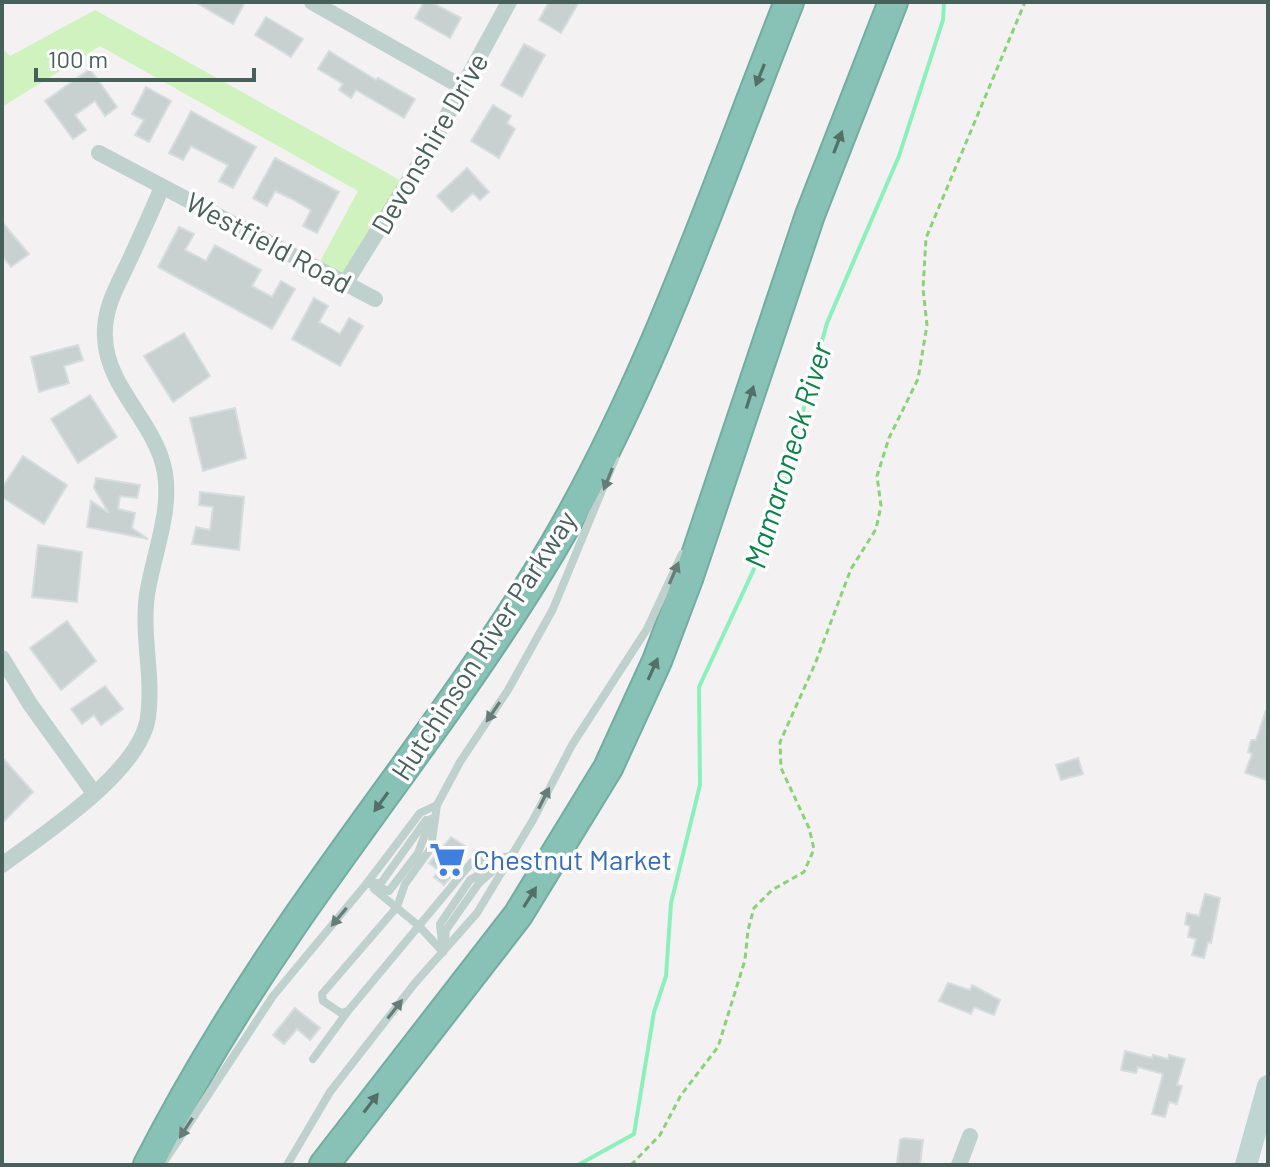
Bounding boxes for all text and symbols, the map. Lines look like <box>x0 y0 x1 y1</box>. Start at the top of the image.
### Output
scale bar <box>36 32 254 82</box>
text: 100 m <box>48 44 108 73</box>
street label: Devonshire Drive <box>363 46 495 240</box>
one-way arrow <box>754 63 767 87</box>
one-way arrow <box>832 130 845 154</box>
street label: Westfield Road <box>180 184 358 300</box>
water label: Mamaroneck River <box>736 336 839 572</box>
one-way arrow <box>744 385 756 409</box>
one-way arrow <box>601 467 614 491</box>
street label: Hutchinson River Parkway <box>383 504 583 786</box>
one-way arrow <box>668 561 681 585</box>
one-way arrow <box>646 657 660 680</box>
one-way arrow <box>486 701 501 722</box>
one-way arrow <box>537 786 551 809</box>
one-way arrow <box>373 792 389 812</box>
supermarket icon: Chestnut Market <box>428 840 466 878</box>
place label: Chestnut Market <box>473 842 672 876</box>
one-way arrow <box>522 886 536 908</box>
one-way arrow <box>331 907 348 927</box>
one-way arrow <box>386 999 402 1019</box>
one-way arrow <box>363 1093 379 1113</box>
one-way arrow <box>179 1117 194 1138</box>

